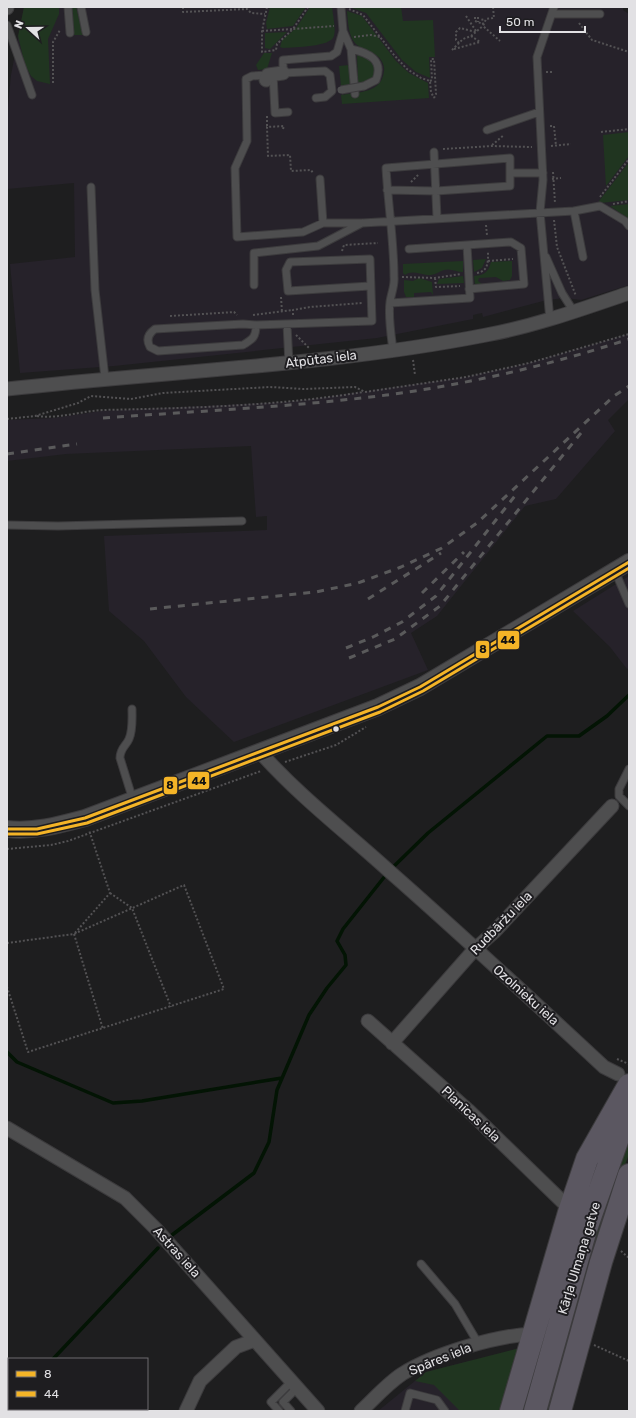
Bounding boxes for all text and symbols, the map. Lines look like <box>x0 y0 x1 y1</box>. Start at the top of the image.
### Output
north arrow <box>8 8 48 48</box>
scale bar <box>500 8 585 34</box>
text: 50 m <box>506 15 534 29</box>
text: N <box>12 18 27 31</box>
street label: Atpūtas iela <box>284 347 358 371</box>
line badge: 44 <box>497 630 520 650</box>
text: 44 <box>500 634 516 647</box>
line badge: 8 <box>475 640 490 659</box>
text: 8 <box>479 643 487 656</box>
unlabelled marker <box>331 724 341 734</box>
line badge: 44 <box>187 771 210 790</box>
text: 44 <box>191 775 207 788</box>
line badge: 8 <box>163 776 178 795</box>
text: 8 <box>166 779 174 792</box>
street label: Rudbāržu iela <box>467 888 535 958</box>
street label: Ozolnieku iela <box>490 962 562 1028</box>
street label: Planīcas iela <box>439 1083 503 1145</box>
street label: Kārļa Ulmaņa gatve <box>555 1200 604 1316</box>
street label: Astras iela <box>150 1224 204 1280</box>
street label: Spāres iela <box>407 1340 473 1378</box>
legend <box>8 1358 148 1410</box>
text: 8 <box>44 1367 52 1381</box>
text: 44 <box>44 1387 59 1401</box>

